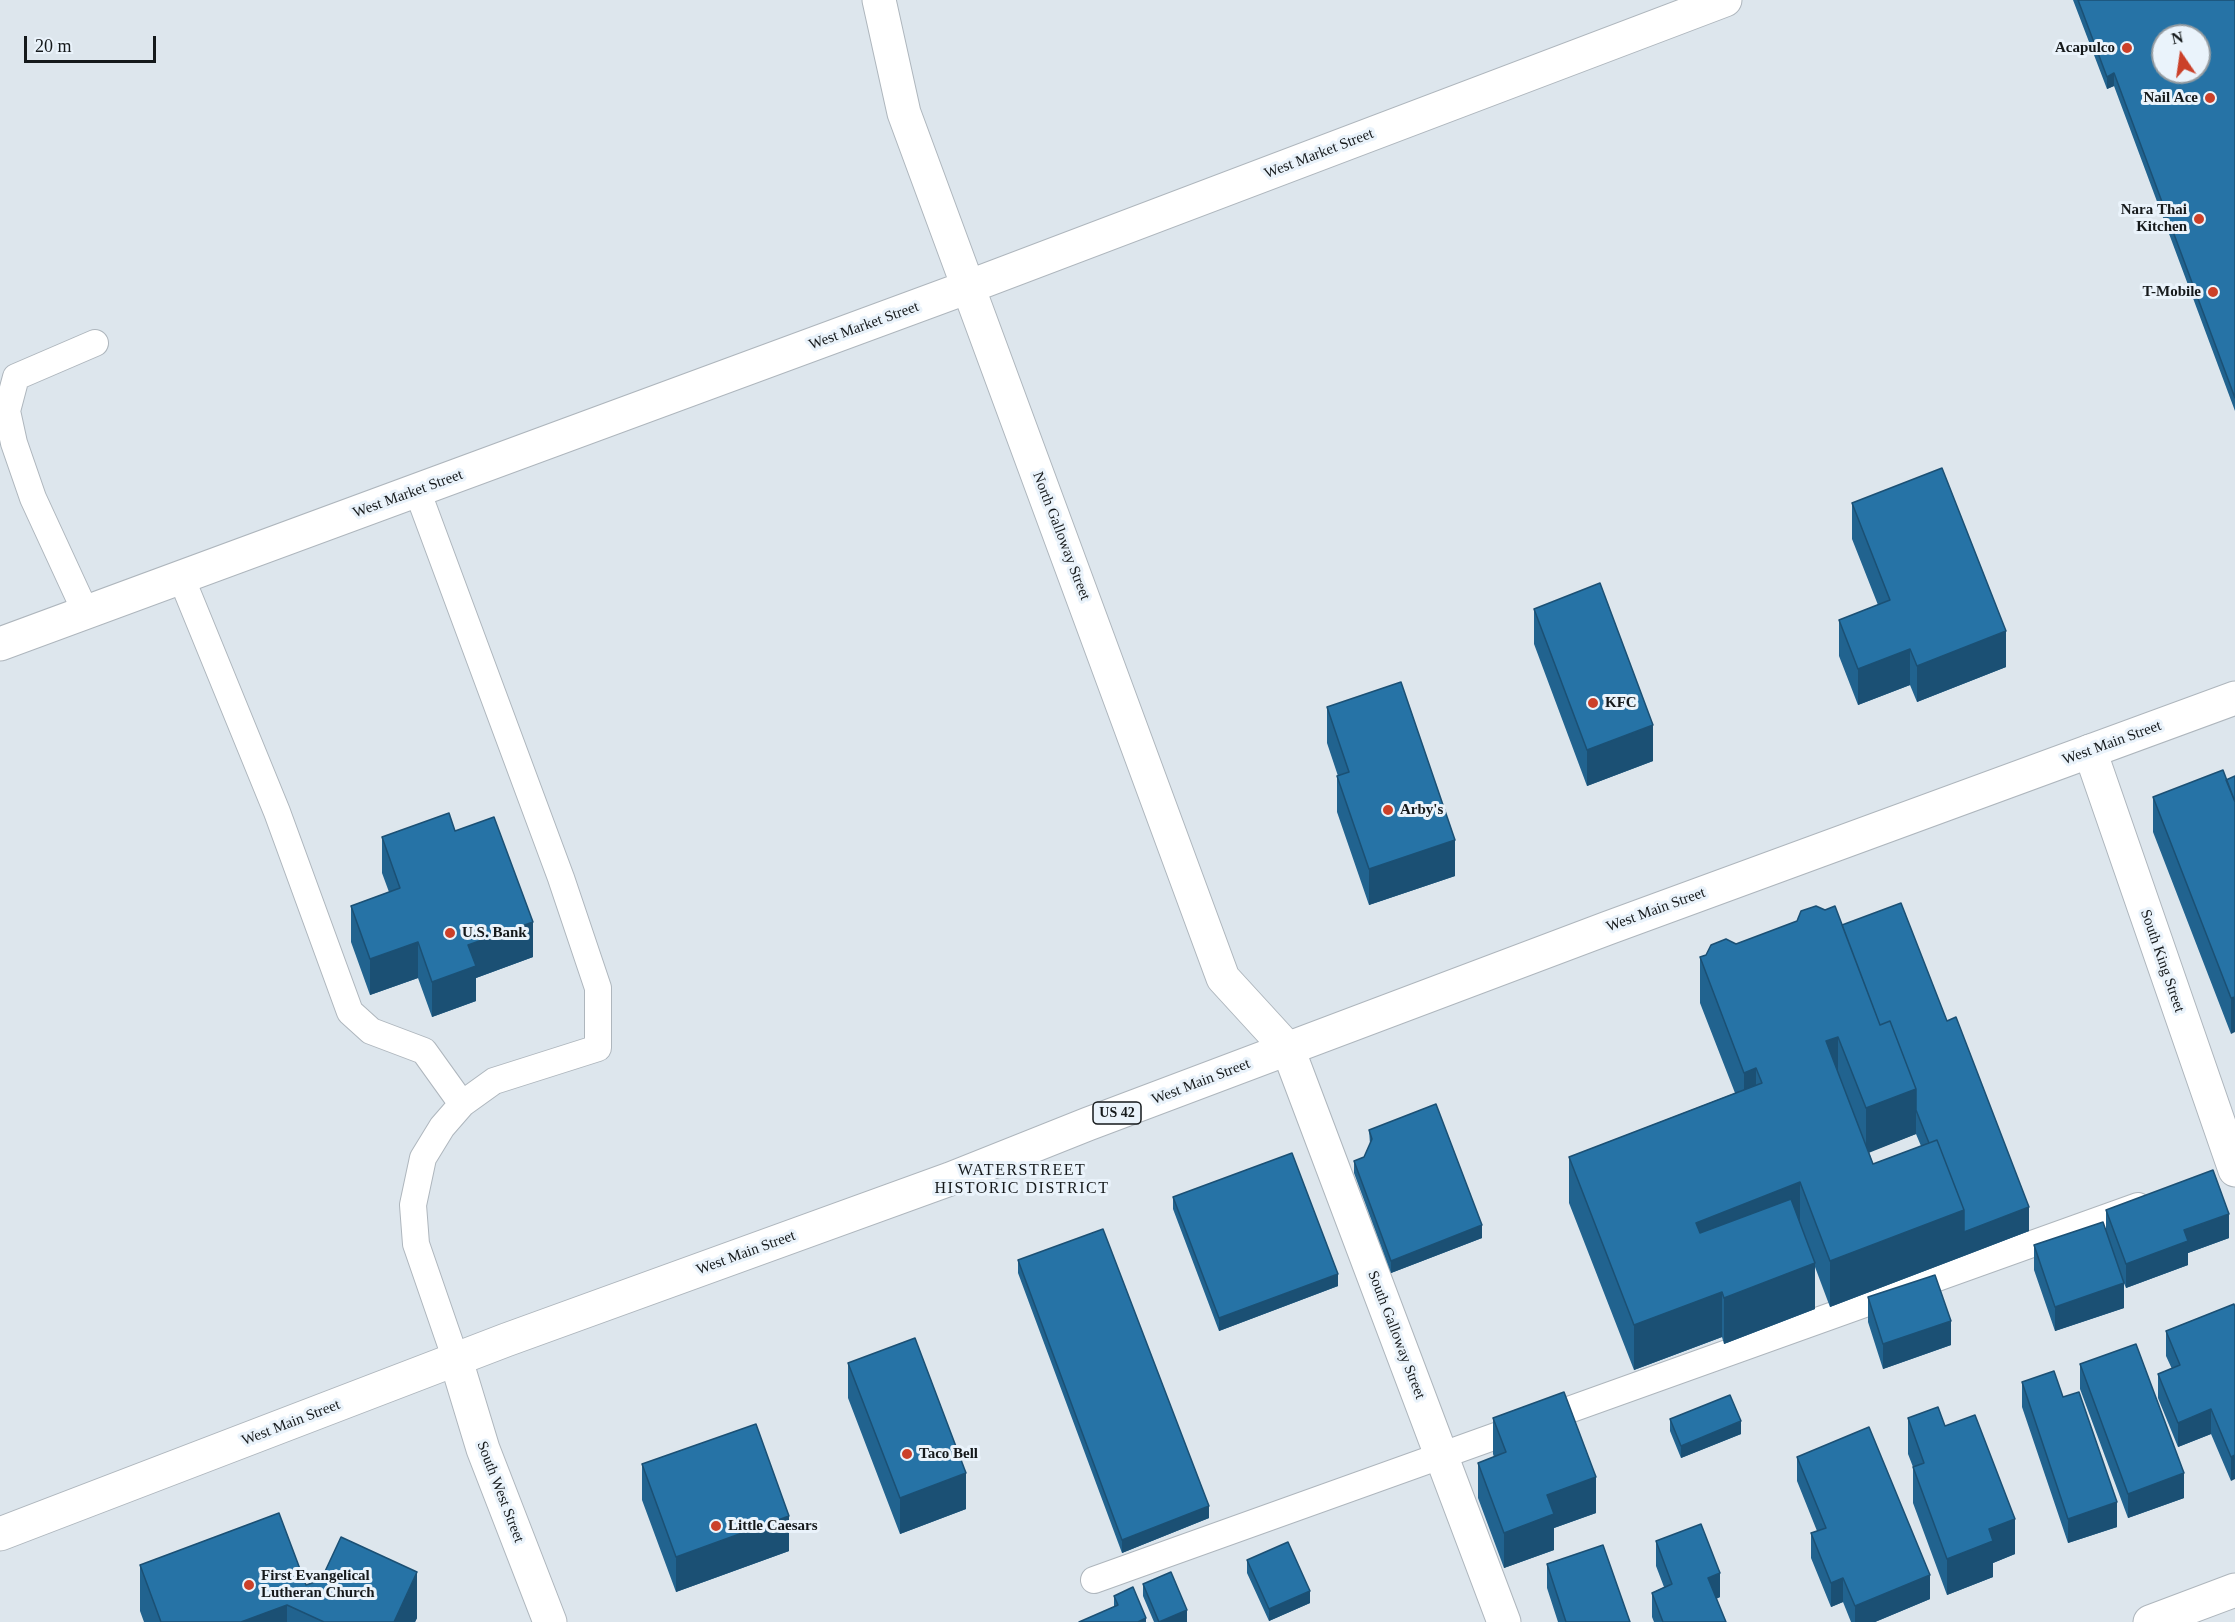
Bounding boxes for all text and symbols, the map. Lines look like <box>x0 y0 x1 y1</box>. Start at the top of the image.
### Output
scale bar <box>27 24 159 62</box>
north arrow <box>2151 24 2211 84</box>
text: N <box>2170 28 2185 48</box>
text: 20 m <box>35 36 72 56</box>
place label: Acapulco <box>2055 39 2115 57</box>
marker: Acapulco <box>2120 41 2134 55</box>
place label: Nail Ace <box>2143 89 2198 107</box>
marker: Nail Ace <box>2203 91 2217 105</box>
street label: West Market Street <box>1262 125 1376 183</box>
place label: Nara Thai Kitchen <box>2121 201 2187 236</box>
marker: Nara Thai Kitchen <box>2192 212 2206 226</box>
place label: T-Mobile <box>2142 283 2201 301</box>
marker: T-Mobile <box>2206 285 2220 299</box>
street label: West Market Street <box>807 298 921 354</box>
street label: West Market Street <box>351 466 465 522</box>
street label: North Galloway Street <box>1028 469 1094 603</box>
place label: KFC <box>1605 694 1637 712</box>
marker: KFC <box>1586 696 1600 710</box>
street label: West Main Street <box>2060 717 2164 769</box>
place label: Arby's <box>1400 801 1443 819</box>
marker: Arby's <box>1381 803 1395 817</box>
street label: West Main Street <box>1604 884 1708 936</box>
street label: South King Street <box>2136 907 2188 1015</box>
place label: U.S. Bank <box>462 924 527 942</box>
marker: U.S. Bank <box>443 926 457 940</box>
street label: West Main Street <box>1149 1055 1253 1109</box>
road number: US 42 <box>1093 1102 1141 1124</box>
district label: WATERSTREET HISTORIC DISTRICT <box>935 1161 1109 1199</box>
street label: West Main Street <box>694 1227 798 1279</box>
street label: South Galloway Street <box>1363 1268 1429 1402</box>
street label: West Main Street <box>239 1396 343 1450</box>
street label: South West Street <box>472 1439 528 1545</box>
place label: Taco Bell <box>919 1445 978 1463</box>
marker: Taco Bell <box>900 1447 914 1461</box>
place label: Little Caesars <box>728 1517 818 1535</box>
marker: Little Caesars <box>709 1519 723 1533</box>
place label: First Evangelical Lutheran Church <box>261 1567 374 1602</box>
marker: First Evangelical Lutheran Church <box>242 1578 256 1592</box>

